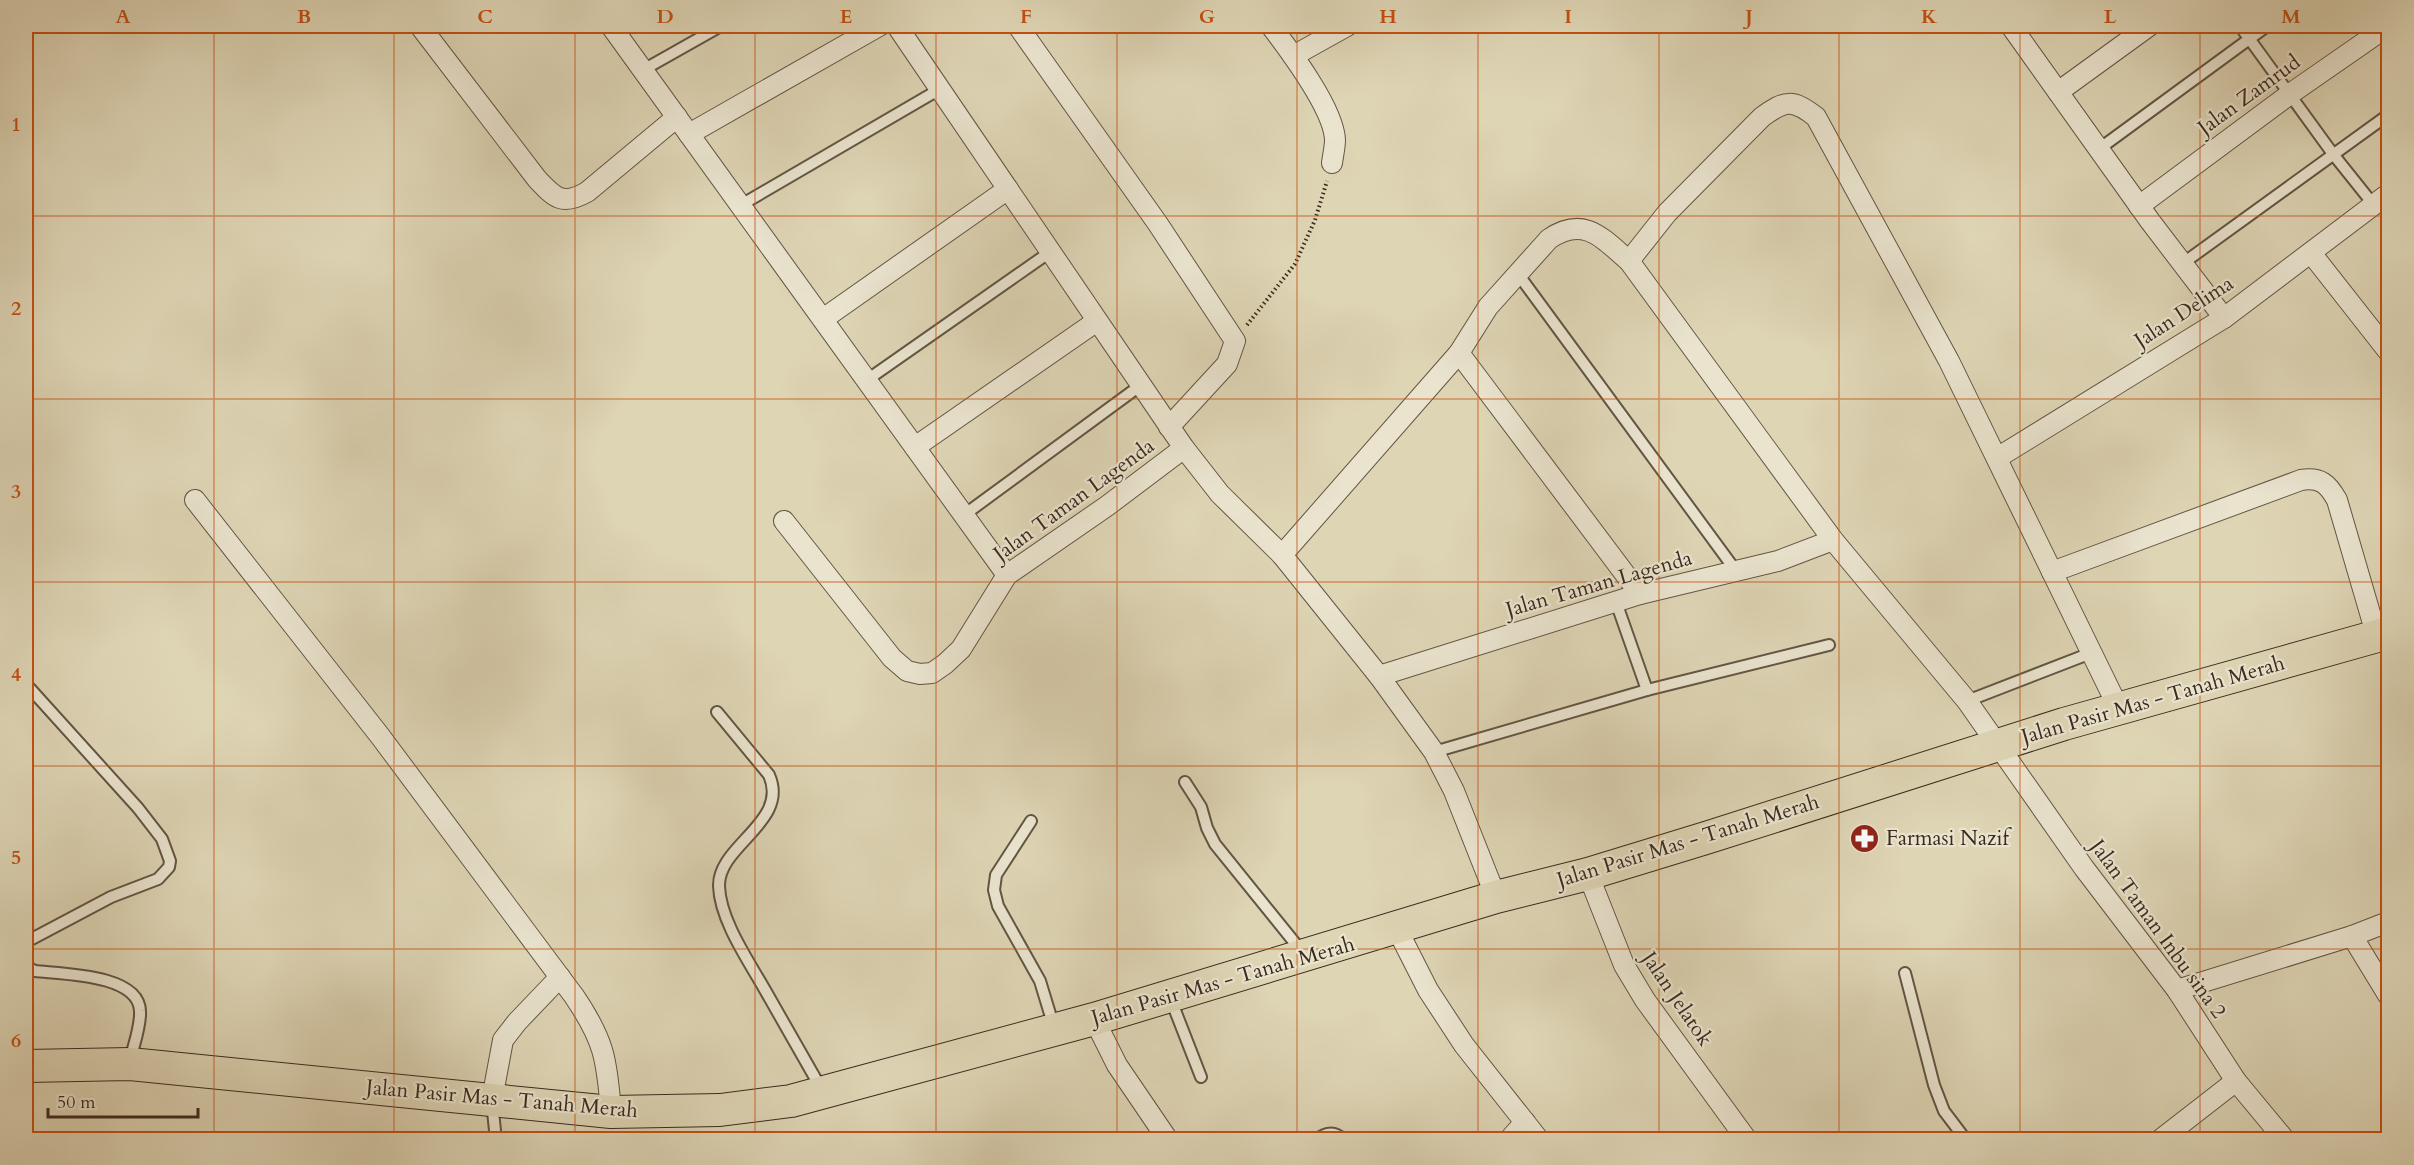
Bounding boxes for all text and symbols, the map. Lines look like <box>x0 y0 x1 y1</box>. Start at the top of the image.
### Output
text: A <box>115 3 131 30</box>
text: B <box>297 3 311 30</box>
text: C <box>477 3 493 30</box>
text: D <box>656 3 674 30</box>
text: E <box>840 3 852 30</box>
text: F <box>1020 3 1032 30</box>
text: G <box>1199 3 1215 30</box>
text: H <box>1379 3 1397 30</box>
text: I <box>1564 3 1572 30</box>
text: J <box>1742 3 1753 30</box>
text: K <box>1921 3 1938 30</box>
text: L <box>2104 3 2117 30</box>
text: M <box>2281 3 2301 30</box>
street label: Jalan Zamrud <box>2189 48 2306 144</box>
text: 1 <box>11 111 21 138</box>
street label: Jalan Delima <box>2126 269 2239 357</box>
text: 2 <box>11 295 21 322</box>
street label: Jalan Taman Lagenda <box>985 432 1160 570</box>
text: 3 <box>11 478 21 505</box>
street label: Jalan Taman Lagenda <box>1500 544 1695 625</box>
street label: Jalan Pasir Mas - Tanah Merah <box>2015 648 2288 752</box>
text: 4 <box>11 661 21 688</box>
street label: Jalan Pasir Mas - Tanah Merah <box>1551 787 1823 896</box>
pharmacy icon: Farmasi Nazif <box>1849 822 1881 854</box>
place label: Farmasi Nazif <box>1886 824 2012 853</box>
street label: Jalan Taman Inbu sina 2 <box>2081 831 2233 1025</box>
text: 5 <box>11 844 21 871</box>
street label: Jalan Pasir Mas - Tanah Merah <box>1085 929 1358 1033</box>
street label: Jalan Jelatok <box>1633 943 1720 1053</box>
text: 6 <box>11 1027 21 1054</box>
street label: Jalan Pasir Mas - Tanah Merah <box>362 1072 640 1125</box>
scale bar <box>48 1081 198 1119</box>
text: 50 m <box>57 1090 96 1115</box>

